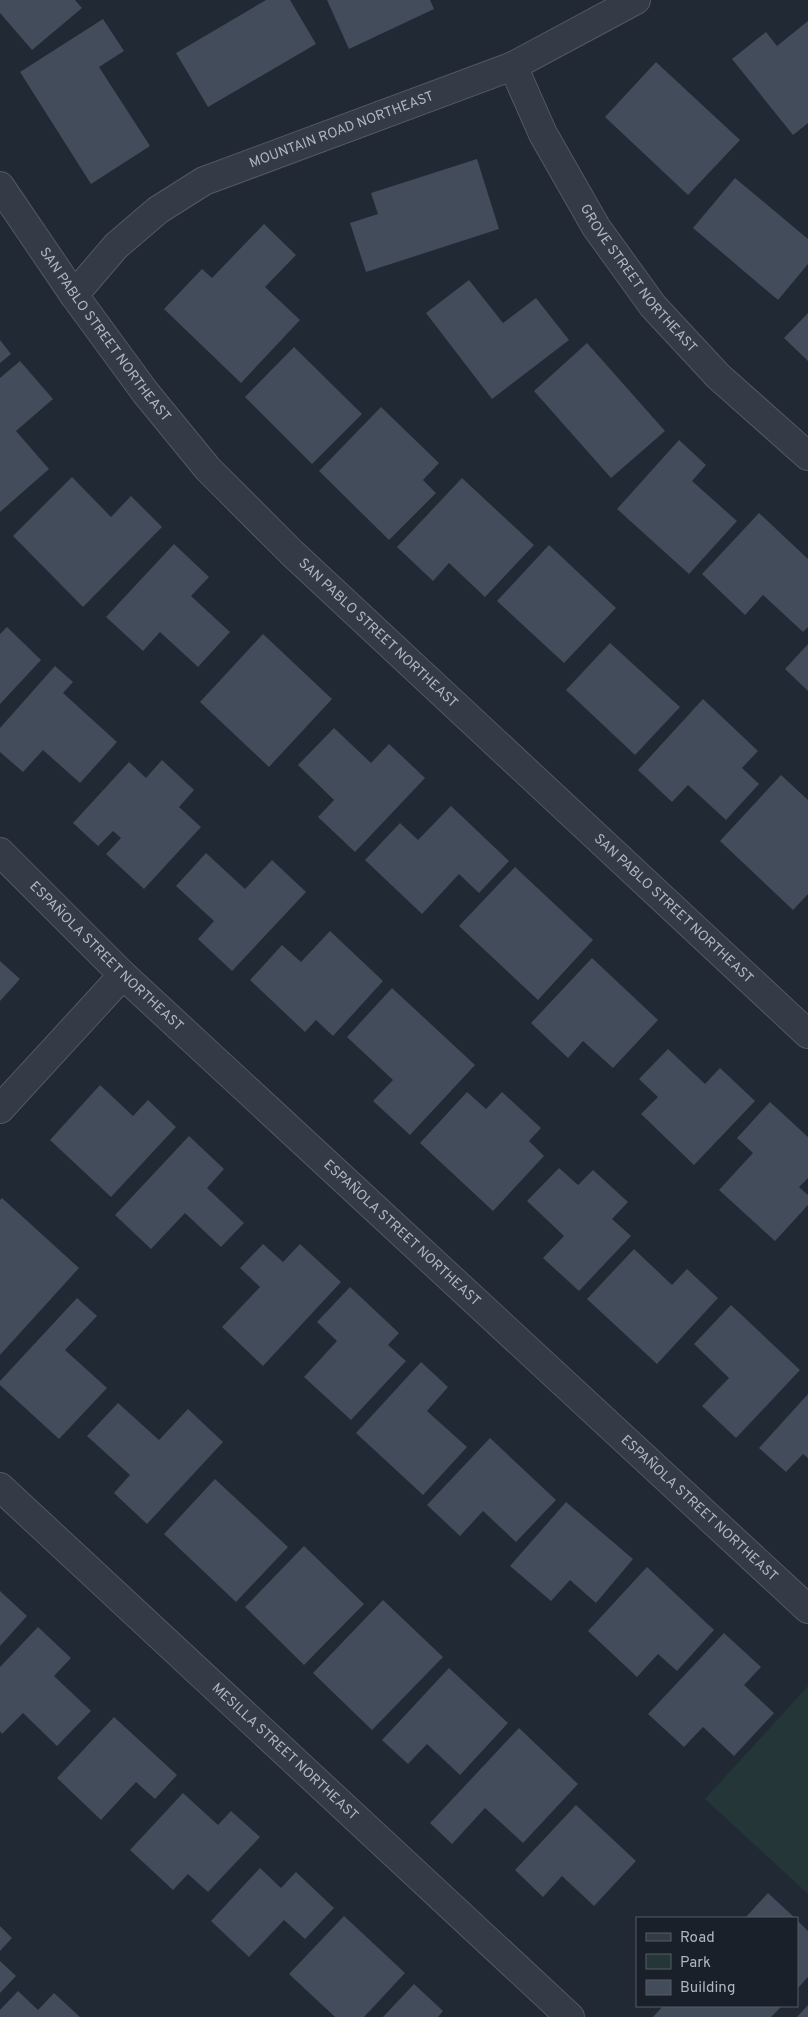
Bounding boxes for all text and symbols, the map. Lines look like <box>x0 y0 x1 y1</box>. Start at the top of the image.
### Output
street label: MOUNTAIN ROAD NORTHEAST <box>247 88 436 172</box>
street label: GROVE STREET NORTHEAST <box>576 201 701 356</box>
street label: SAN PABLO STREET NORTHEAST <box>36 244 174 425</box>
street label: SAN PABLO STREET NORTHEAST <box>295 555 461 712</box>
street label: SAN PABLO STREET NORTHEAST <box>590 830 757 987</box>
street label: ESPAÑOLA STREET NORTHEAST <box>26 878 187 1035</box>
street label: ESPAÑOLA STREET NORTHEAST <box>320 1156 484 1310</box>
street label: ESPAÑOLA STREET NORTHEAST <box>617 1431 781 1585</box>
street label: MESILLA STREET NORTHEAST <box>208 1680 362 1824</box>
legend <box>636 1917 798 2007</box>
text: Road <box>680 1929 715 1948</box>
text: Park <box>680 1954 711 1973</box>
text: Building <box>680 1979 735 1998</box>

